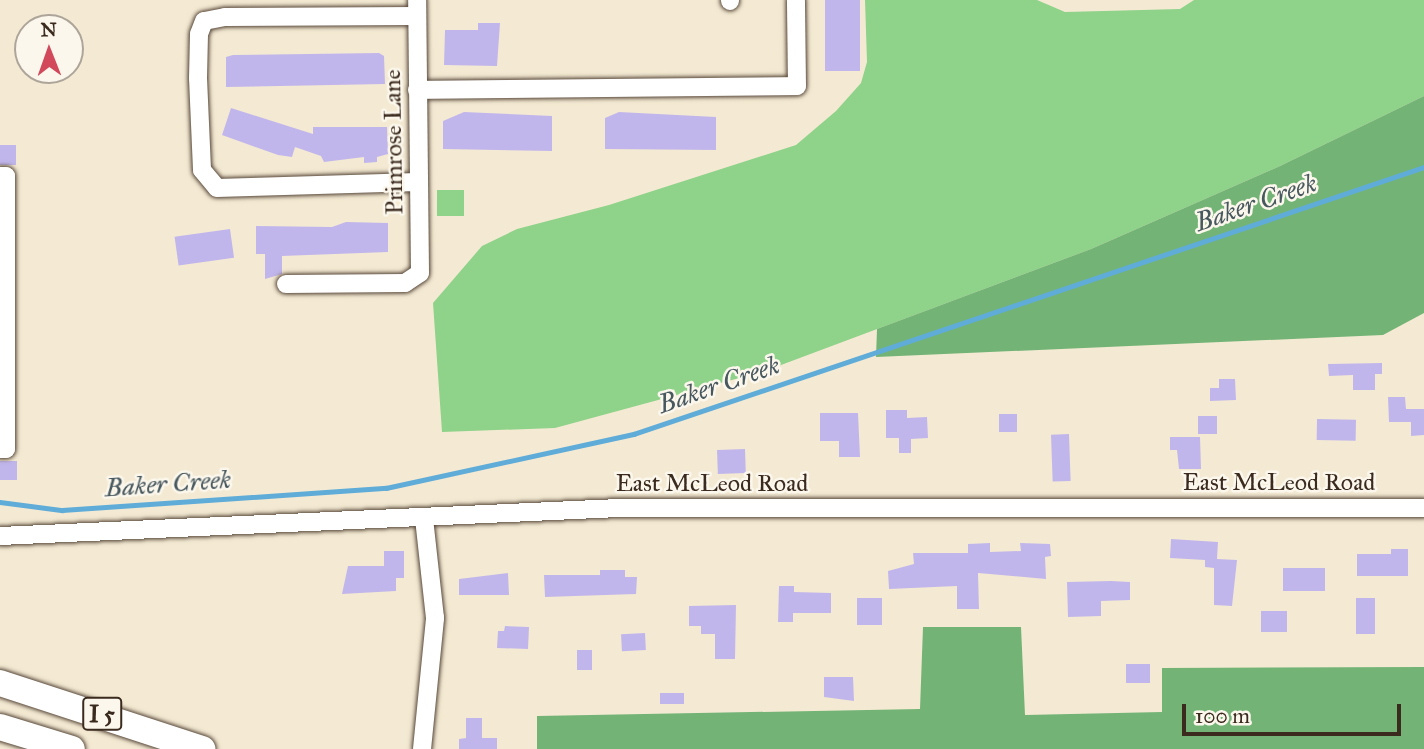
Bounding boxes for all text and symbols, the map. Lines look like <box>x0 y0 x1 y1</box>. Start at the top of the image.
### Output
north arrow <box>14 14 84 84</box>
text: N <box>40 18 57 41</box>
street label: Primrose Lane <box>378 69 410 215</box>
water label: Baker Creek <box>1191 168 1321 238</box>
water label: Baker Creek <box>654 350 784 420</box>
water label: Baker Creek <box>104 464 232 504</box>
street label: East McLeod Road <box>1183 469 1375 497</box>
street label: East McLeod Road <box>616 470 808 498</box>
scale bar <box>1186 690 1405 734</box>
road number: I 5 <box>81 694 123 734</box>
text: 100 m <box>1195 703 1250 729</box>

